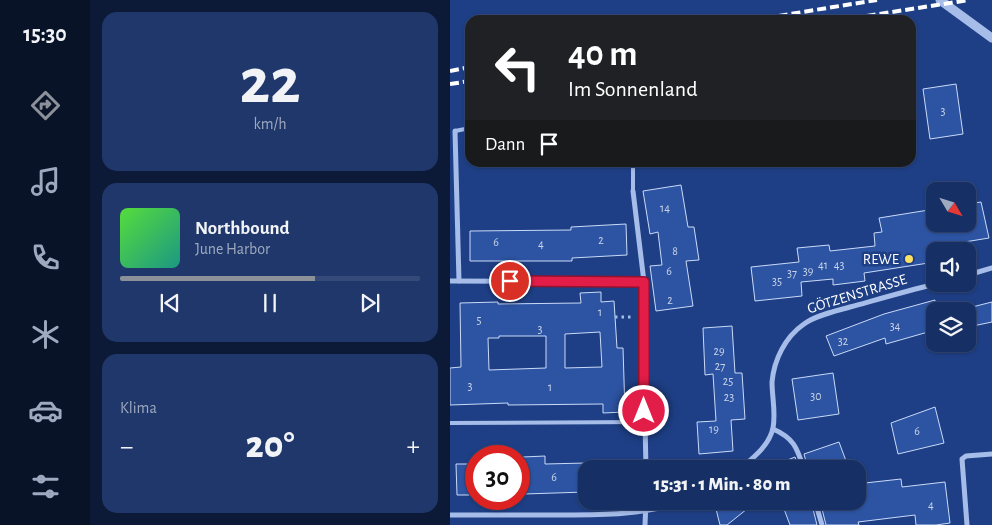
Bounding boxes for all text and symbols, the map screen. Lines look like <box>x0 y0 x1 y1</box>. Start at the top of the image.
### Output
text: 15:30 <box>23 23 67 45</box>
icon: left <box>485 35 550 100</box>
text: 40 m <box>568 37 637 72</box>
text: 22 <box>239 50 301 115</box>
text: Im Sonnenland <box>568 78 698 100</box>
icon: directions <box>28 88 63 123</box>
house number: 3 <box>941 105 946 117</box>
text: km/h <box>253 116 287 132</box>
icon: arrive <box>535 130 563 158</box>
text: Dann <box>485 135 525 154</box>
icon: music <box>28 164 63 199</box>
north arrow <box>926 182 976 232</box>
map controls <box>926 182 976 352</box>
house number: 14 <box>660 202 670 214</box>
text: Northbound <box>195 219 290 238</box>
house number: 2 <box>598 234 604 246</box>
house number: 6 <box>493 236 499 248</box>
house number: 4 <box>538 238 544 250</box>
icon: phone <box>28 240 63 275</box>
text: June Harbor <box>195 241 270 257</box>
button: sound <box>926 242 976 292</box>
house number: 8 <box>672 245 678 257</box>
place label: REWE <box>863 252 899 267</box>
marker: REWE <box>903 253 915 265</box>
house number: 41 <box>818 259 828 271</box>
house number: 43 <box>834 259 844 271</box>
pin <box>489 260 531 302</box>
house number: 6 <box>666 265 672 277</box>
house number: 39 <box>803 265 814 277</box>
icon: arrive <box>496 267 524 295</box>
house number: 37 <box>787 267 797 279</box>
street label: GÖTZENSTRASSE <box>805 270 909 316</box>
house number: 35 <box>772 275 782 287</box>
icon: previous <box>156 289 184 317</box>
icon: pause <box>256 289 284 317</box>
icon: next <box>356 289 384 317</box>
house number: 2 <box>667 294 673 306</box>
button: layers <box>926 302 976 352</box>
house number: 1 <box>598 306 602 318</box>
house number: 5 <box>476 314 482 326</box>
icon: climate <box>28 317 63 352</box>
house number: 34 <box>890 320 901 332</box>
house number: 3 <box>538 323 543 335</box>
house number: 32 <box>838 335 849 347</box>
house number: 29 <box>713 345 725 357</box>
house number: 27 <box>715 360 725 372</box>
house number: 25 <box>723 375 733 387</box>
house number: 3 <box>468 380 473 392</box>
house number: 1 <box>548 381 552 393</box>
position arrow <box>617 384 669 436</box>
house number: 30 <box>810 390 822 402</box>
house number: 23 <box>724 391 734 403</box>
icon: car <box>28 393 63 428</box>
text: Klima <box>120 400 157 416</box>
house number: 19 <box>709 423 719 435</box>
house number: 6 <box>914 425 920 437</box>
text: 20° <box>246 427 294 465</box>
text: − <box>120 433 133 461</box>
text: + <box>407 433 420 461</box>
speed limit sign: 30 <box>465 445 530 510</box>
icon: filters <box>28 469 63 504</box>
house number: 6 <box>551 471 557 483</box>
text: 15:31 · 1 Min. · 80 m <box>654 475 790 494</box>
house number: 4 <box>928 499 934 511</box>

